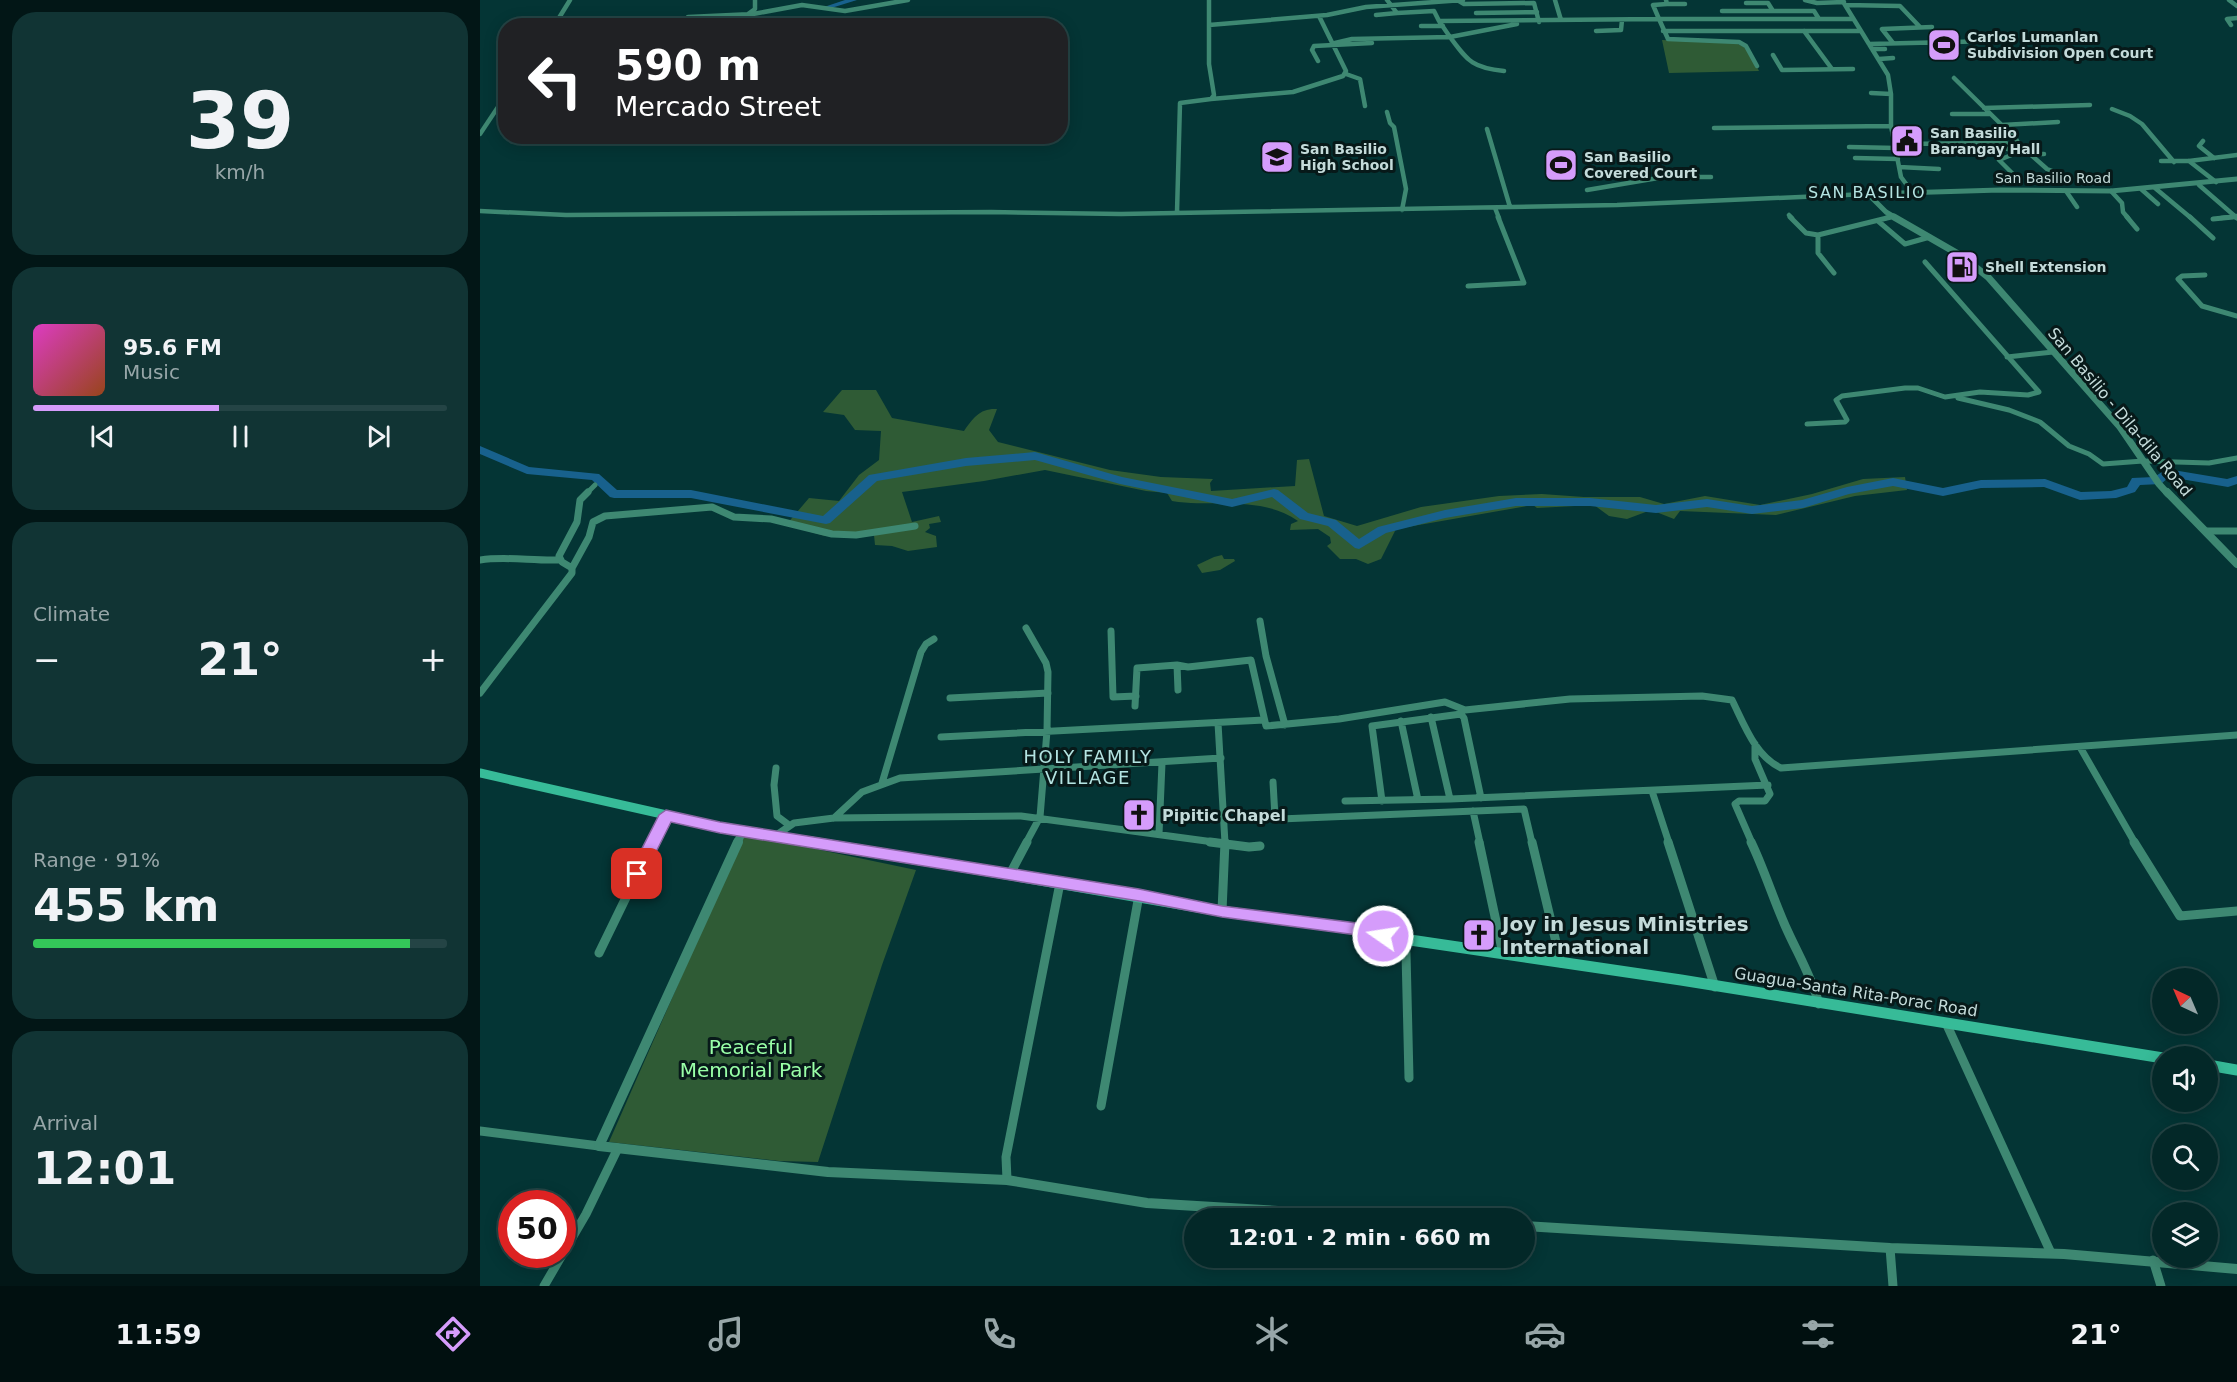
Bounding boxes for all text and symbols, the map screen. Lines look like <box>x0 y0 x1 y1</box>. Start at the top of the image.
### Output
sports icon: Carlos Lumanlan Subdivision Open Court <box>1926 27 1962 63</box>
place label: Carlos Lumanlan Subdivision Open Court <box>1967 29 2153 61</box>
text: 590 m <box>615 41 761 90</box>
icon: left <box>516 42 594 120</box>
text: 39 <box>186 76 294 166</box>
text: Mercado Street <box>615 91 821 122</box>
public building icon: San Basilio Barangay Hall <box>1889 123 1925 159</box>
place label: San Basilio Barangay Hall <box>1930 125 2040 157</box>
school or university icon: San Basilio High School <box>1259 139 1295 175</box>
place label: San Basilio High School <box>1300 141 1394 173</box>
sports icon: San Basilio Covered Court <box>1543 147 1579 183</box>
place label: San Basilio Covered Court <box>1584 149 1698 181</box>
text: km/h <box>215 160 265 184</box>
street label: San Basilio Road <box>1995 170 2111 186</box>
district label: SAN BASILIO <box>1808 183 1926 202</box>
fuel station icon: Shell Extension <box>1944 249 1980 285</box>
place label: Shell Extension <box>1985 259 2106 275</box>
street label: San Basilio - Dila-dila Road <box>2044 324 2196 500</box>
text: 95.6 FM <box>123 335 222 360</box>
text: Music <box>123 360 180 384</box>
icon: previous <box>86 420 119 453</box>
icon: pause <box>224 420 257 453</box>
icon: next <box>362 420 395 453</box>
text: Climate <box>33 602 110 626</box>
text: 21° <box>197 633 283 686</box>
text: − <box>33 640 61 679</box>
text: + <box>419 640 447 679</box>
district label: HOLY FAMILY VILLAGE <box>1023 746 1153 788</box>
church icon: Pipitic Chapel <box>1121 797 1157 833</box>
place label: Pipitic Chapel <box>1162 806 1286 825</box>
text: Range · 91% <box>33 848 160 872</box>
pin <box>611 848 662 899</box>
icon: arrive <box>620 857 653 890</box>
text: 455 km <box>33 879 219 932</box>
position arrow <box>1351 904 1415 968</box>
place label: Joy in Jesus Ministries International <box>1500 912 1749 959</box>
church icon: Joy in Jesus Ministries International <box>1461 917 1497 953</box>
street label: Guagua-Santa Rita-Porac Road <box>1733 963 1979 1021</box>
north arrow <box>2152 968 2218 1034</box>
map controls <box>2152 968 2218 1268</box>
park label: Peaceful Memorial Park <box>680 1035 823 1082</box>
button: sound <box>2152 1046 2218 1112</box>
text: Arrival <box>33 1111 98 1135</box>
button: search <box>2152 1124 2218 1190</box>
text: 12:01 <box>33 1142 176 1195</box>
speed limit sign: 50 <box>498 1190 576 1268</box>
button: layers <box>2152 1202 2218 1268</box>
text: 12:01 · 2 min · 660 m <box>1228 1225 1491 1250</box>
icon: directions <box>432 1313 474 1355</box>
icon: music <box>705 1313 747 1355</box>
icon: phone <box>978 1313 1020 1355</box>
icon: climate <box>1251 1313 1293 1355</box>
icon: car <box>1524 1313 1566 1355</box>
icon: filters <box>1797 1313 1839 1355</box>
text: 11:59 <box>115 1319 201 1350</box>
text: 21° <box>2070 1319 2121 1350</box>

